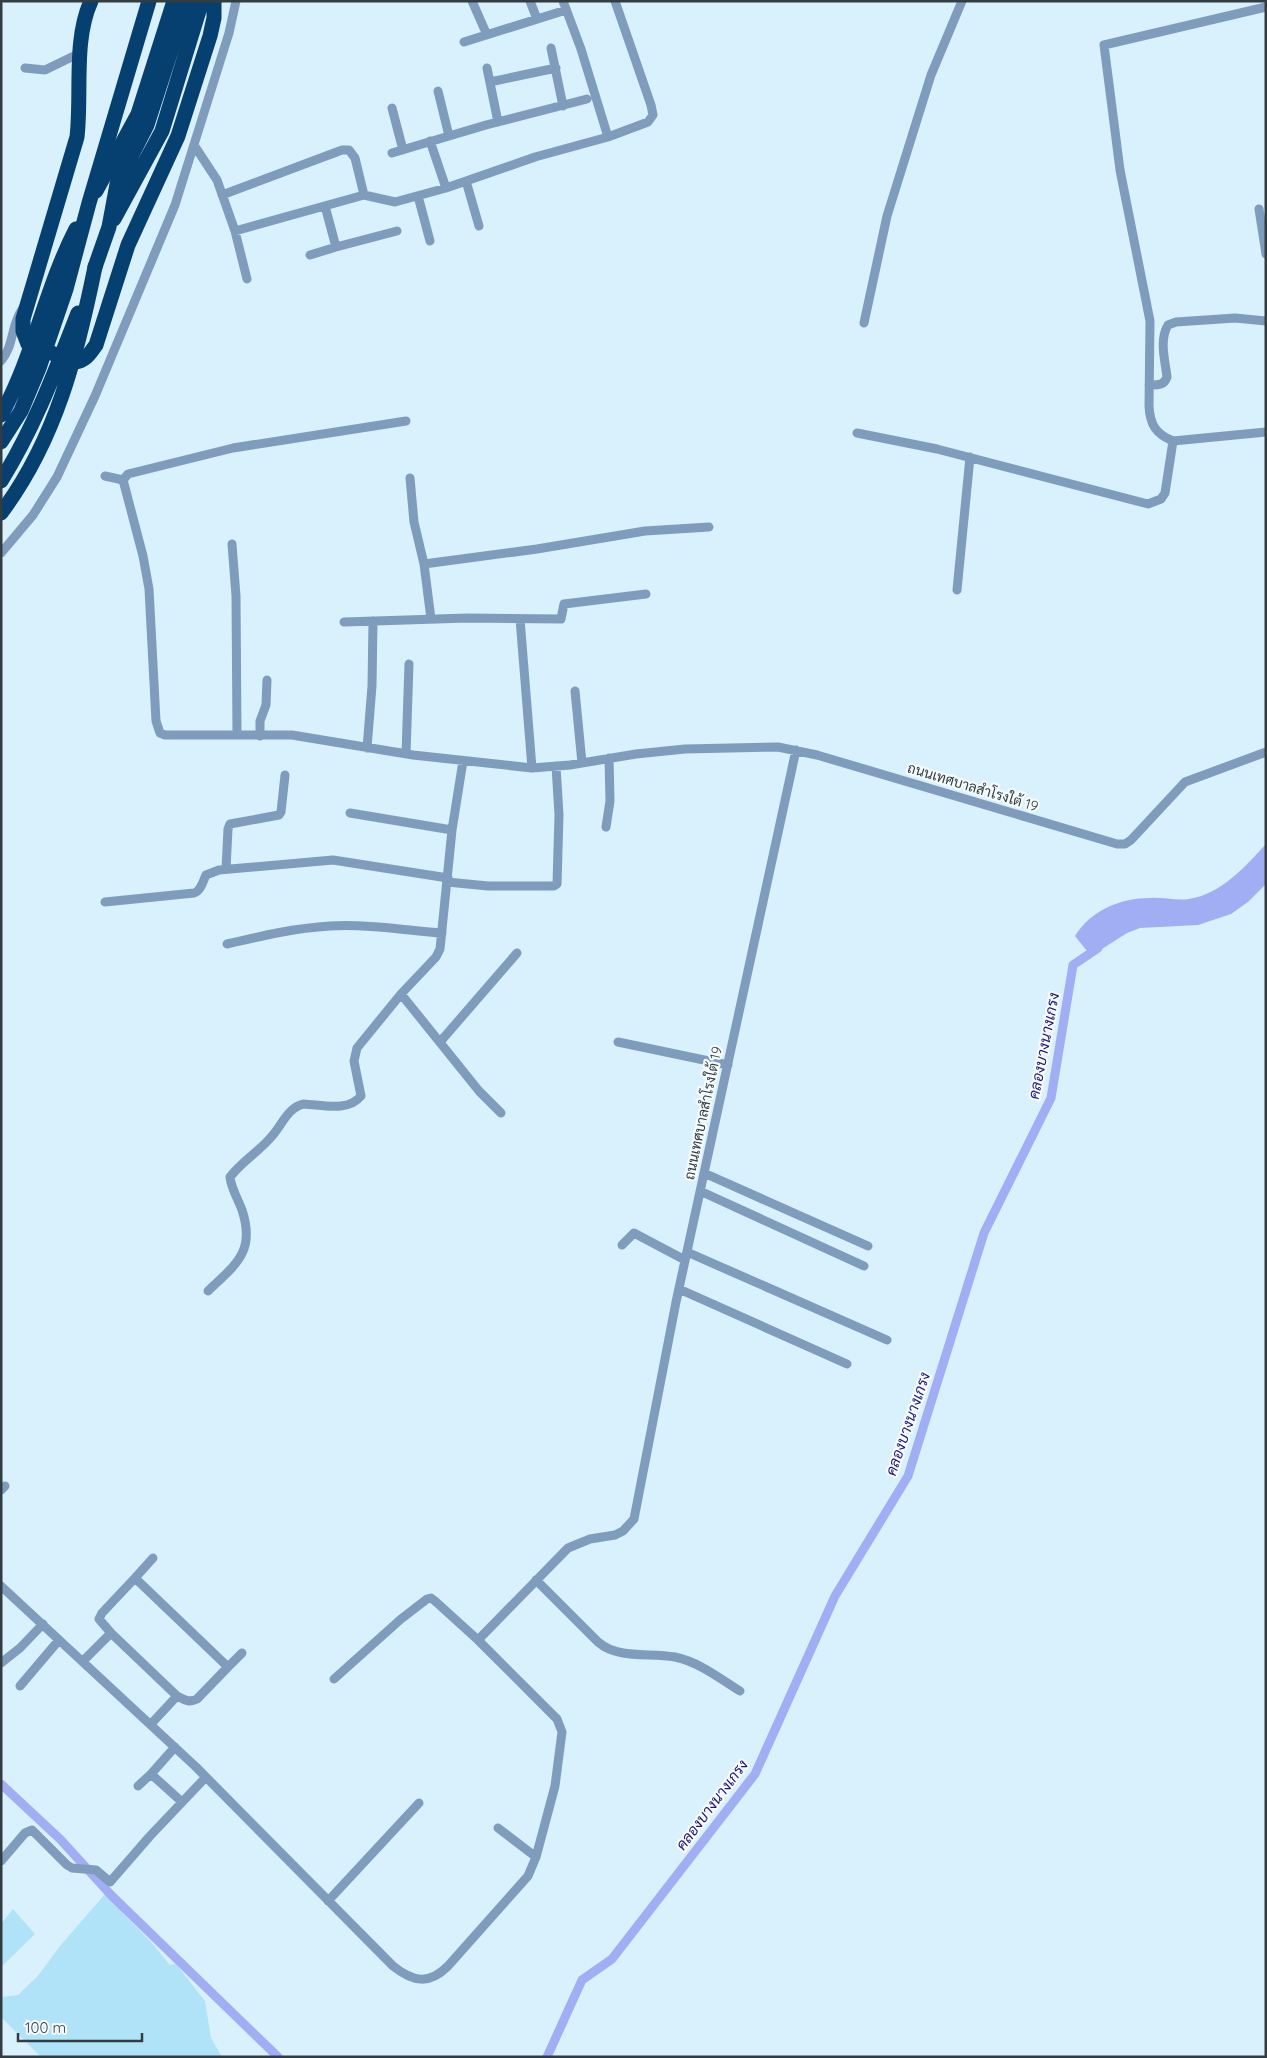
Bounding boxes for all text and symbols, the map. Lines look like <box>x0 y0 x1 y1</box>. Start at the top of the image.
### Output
street label: ถนนเทศบาลสำโรงใต้ 19 <box>905 759 1041 816</box>
water label: คลองบางนางเกรง <box>1024 991 1063 1101</box>
street label: ถนนเทศบาลสำโรงใต้ 19 <box>680 1045 726 1181</box>
water label: คลองบางนางเกรง <box>881 1369 934 1478</box>
water label: คลองบางนางเกรง <box>671 1756 752 1854</box>
scale bar <box>18 2010 141 2042</box>
text: 100 m <box>25 2018 66 2037</box>

